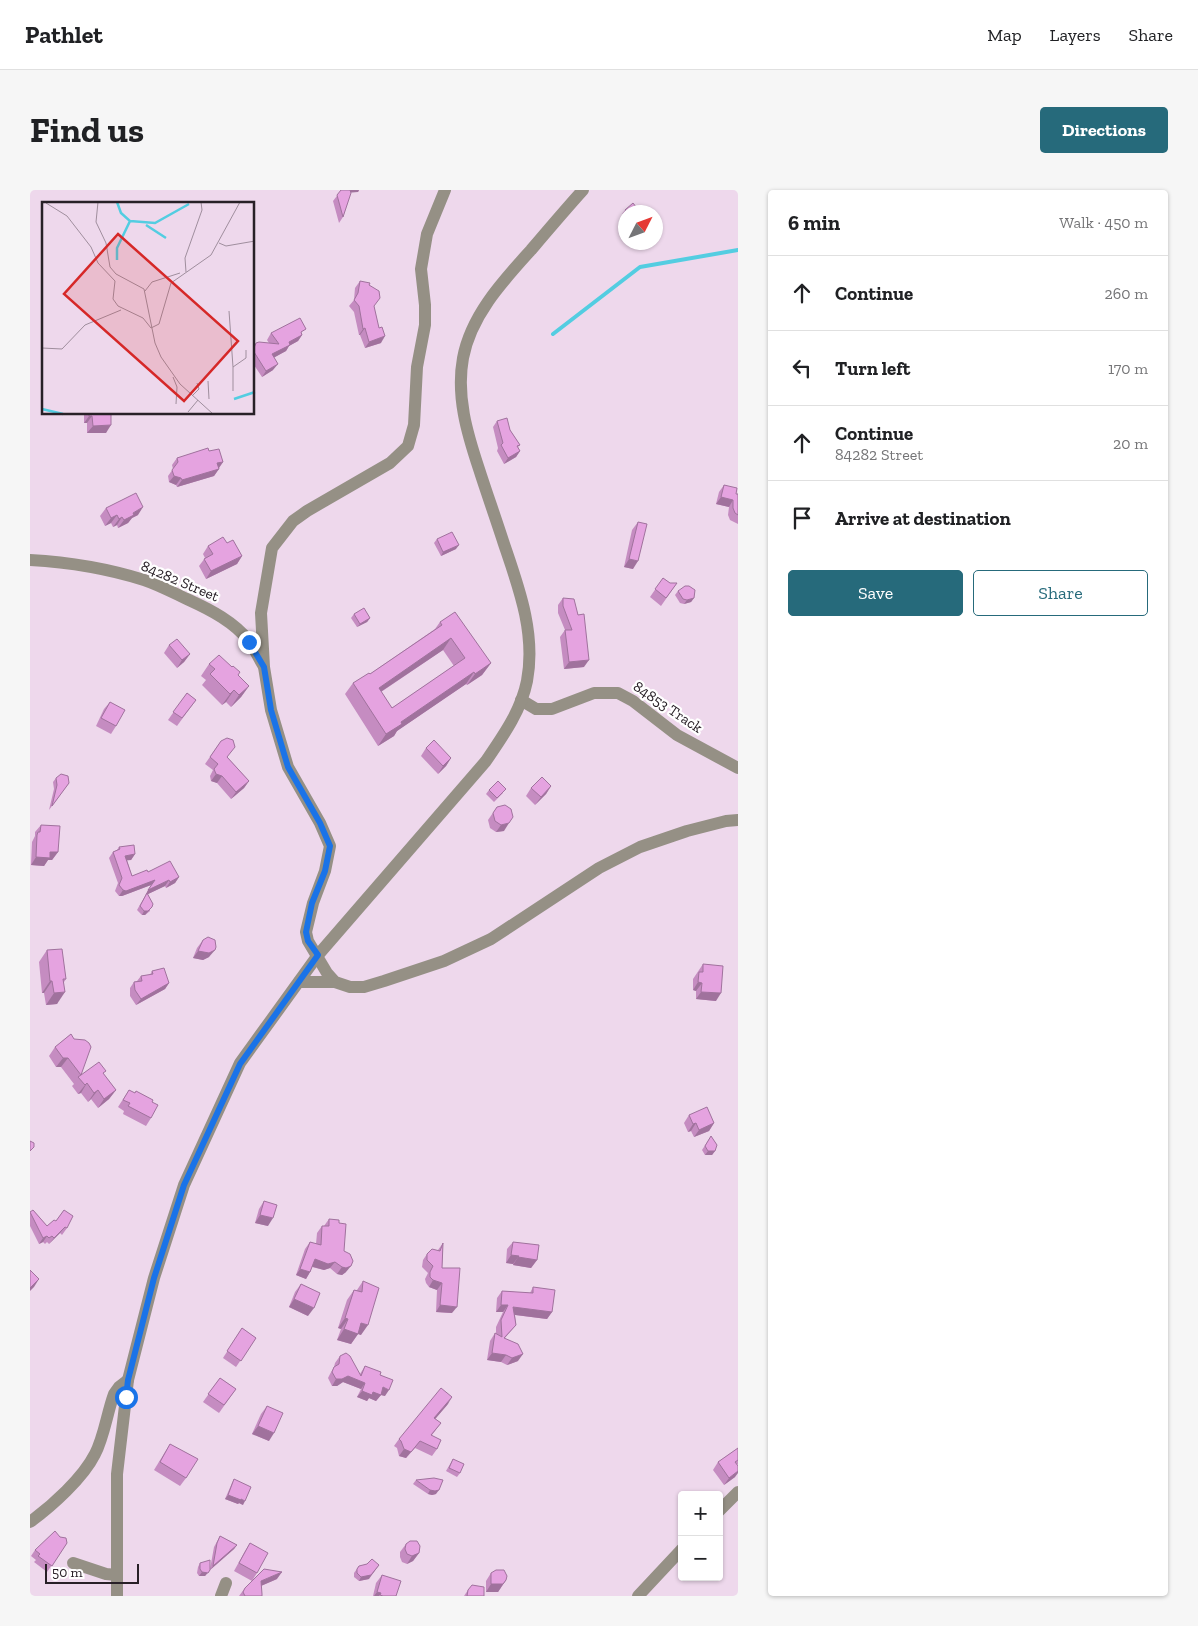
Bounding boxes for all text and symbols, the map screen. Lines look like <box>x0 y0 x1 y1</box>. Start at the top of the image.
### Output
text: Pathlet <box>25 20 103 49</box>
text: Map <box>987 24 1022 46</box>
text: Layers <box>1050 24 1101 46</box>
text: Share <box>1129 24 1173 46</box>
button: Directions <box>1040 107 1168 153</box>
text: Find us <box>30 109 144 151</box>
inset map <box>42 202 255 415</box>
north arrow <box>618 205 663 250</box>
text: 6 min <box>788 210 840 235</box>
text: Walk · 450 m <box>1059 213 1148 232</box>
icon: ahead <box>788 279 816 307</box>
text: Continue <box>835 282 913 305</box>
text: 260 m <box>1105 284 1148 303</box>
icon: left <box>788 354 816 382</box>
text: Turn left <box>835 357 910 380</box>
text: 170 m <box>1108 359 1148 378</box>
text: Continue <box>835 422 913 445</box>
icon: ahead <box>788 429 816 457</box>
text: 20 m <box>1113 434 1148 453</box>
text: 84282 Street <box>835 445 923 464</box>
icon: arrive <box>788 504 816 532</box>
text: Arrive at destination <box>835 507 1011 530</box>
street label: 84282 Street <box>138 557 222 606</box>
button: Save <box>788 570 963 616</box>
button: Share <box>973 570 1148 616</box>
route end <box>238 631 261 654</box>
street label: 84853 Track <box>630 677 706 737</box>
route start <box>115 1386 138 1409</box>
map controls <box>678 1491 723 1581</box>
button: + <box>678 1491 723 1536</box>
button: − <box>678 1536 723 1581</box>
scale bar <box>45 1561 139 1584</box>
text: 50 m <box>52 1564 83 1581</box>

